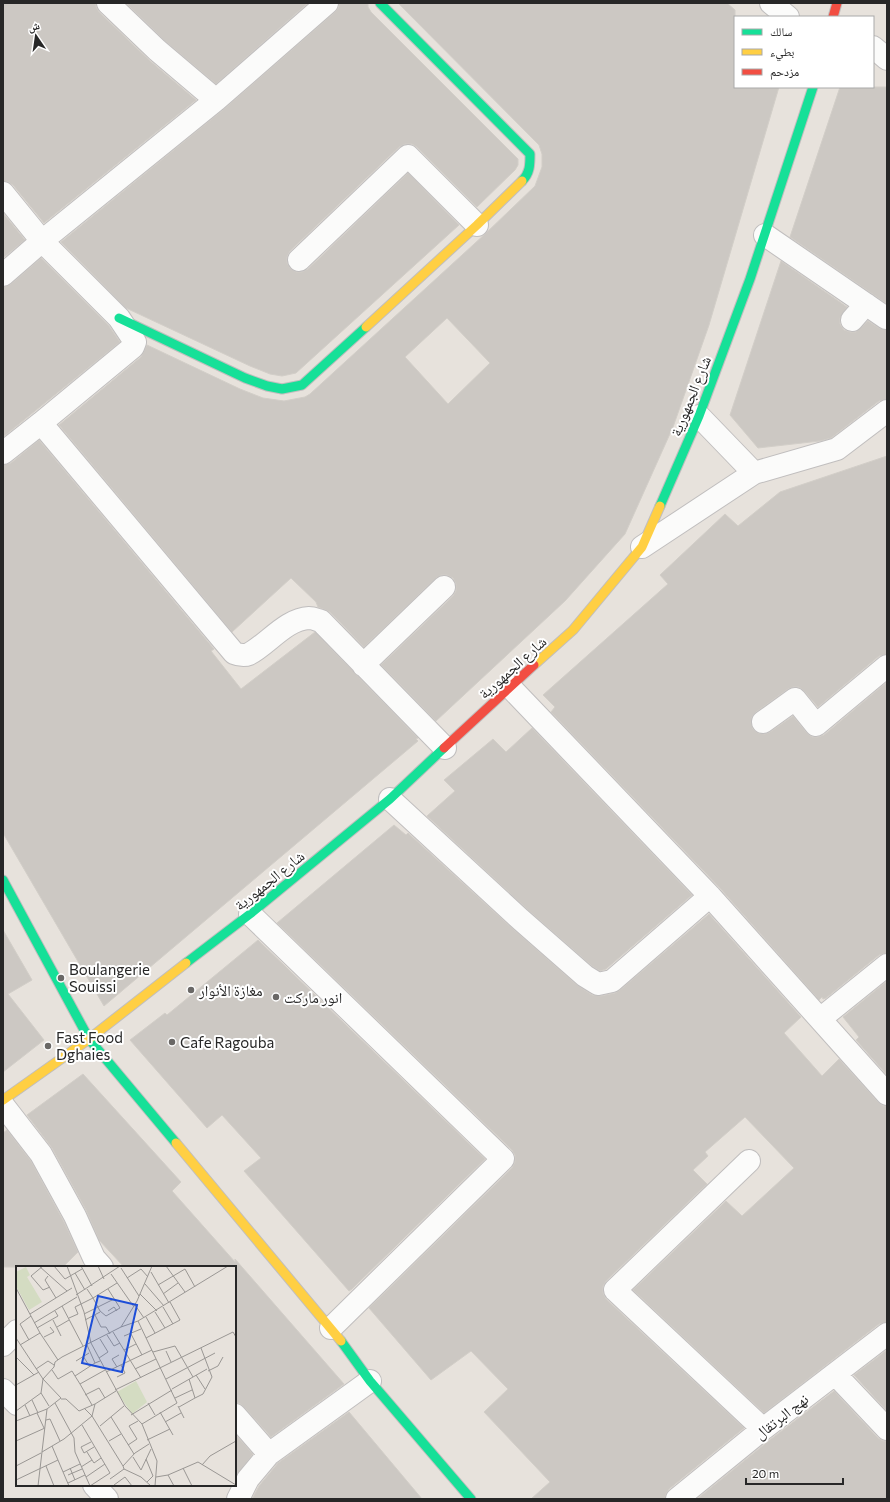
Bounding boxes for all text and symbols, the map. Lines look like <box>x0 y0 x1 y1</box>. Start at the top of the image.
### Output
north arrow <box>16 16 56 56</box>
legend <box>734 16 874 88</box>
text: ش <box>26 18 42 35</box>
text: سالك <box>770 24 792 38</box>
text: بطيء <box>770 44 794 62</box>
text: مزدحم <box>770 64 799 80</box>
street label: شارع الجمهورية <box>666 353 716 439</box>
street label: شارع الجمهورية <box>474 632 551 704</box>
street label: شارع الجمهورية <box>230 846 309 915</box>
place label: Boulangerie Souissi <box>69 960 150 995</box>
marker: Boulangerie Souissi <box>56 973 66 983</box>
place label: مغازة الأنوار <box>198 981 263 1000</box>
marker: مغازة الأنوار <box>186 985 196 995</box>
place label: انور ماركت <box>284 988 342 1007</box>
marker: انور ماركت <box>271 992 281 1002</box>
place label: Fast Food Dghaies <box>56 1028 123 1063</box>
place label: Cafe Ragouba <box>180 1033 274 1051</box>
marker: Cafe Ragouba <box>167 1037 177 1047</box>
marker: Fast Food Dghaies <box>43 1041 53 1051</box>
inset map <box>16 1266 236 1486</box>
street label: نهج البرتقال <box>750 1389 813 1444</box>
scale bar <box>746 1460 843 1486</box>
text: 20 m <box>752 1466 779 1480</box>

